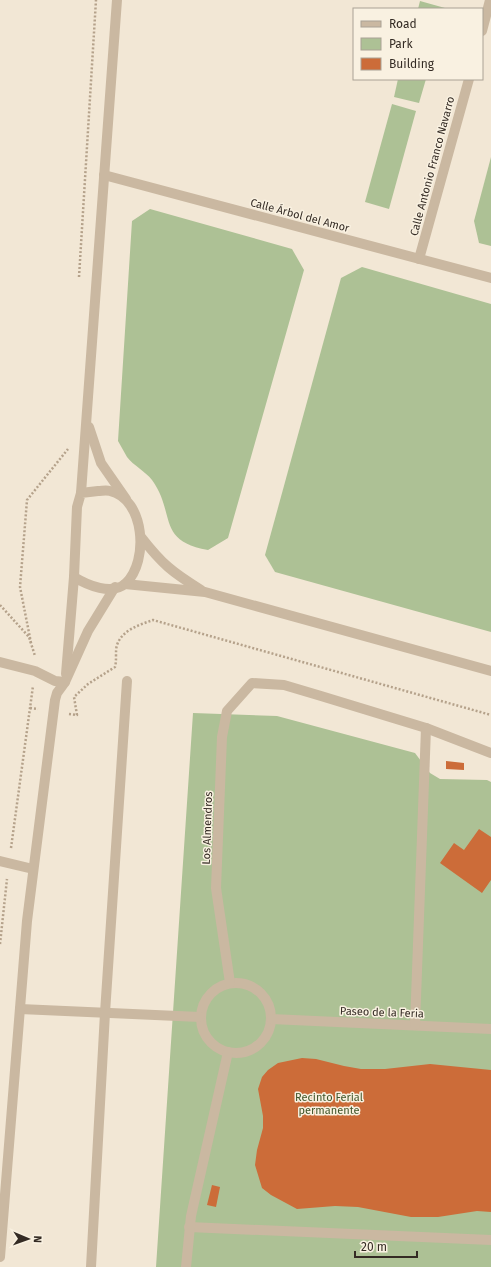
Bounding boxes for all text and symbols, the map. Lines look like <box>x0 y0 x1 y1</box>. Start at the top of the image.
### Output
legend <box>353 8 483 80</box>
text: Road <box>389 17 417 31</box>
text: Park <box>389 37 413 51</box>
text: Building <box>389 57 435 71</box>
street label: Calle Antonio Franco Navarro <box>408 95 457 237</box>
street label: Calle Árbol del Amor <box>249 195 352 235</box>
street label: Los Almendros <box>200 791 215 865</box>
street label: Paseo de la Feria <box>340 1005 424 1020</box>
park label: Recinto Ferial permanente <box>295 1091 363 1117</box>
north arrow <box>8 1219 48 1259</box>
scale bar <box>355 1233 417 1259</box>
text: N <box>31 1235 44 1243</box>
text: 20 m <box>361 1240 387 1254</box>

